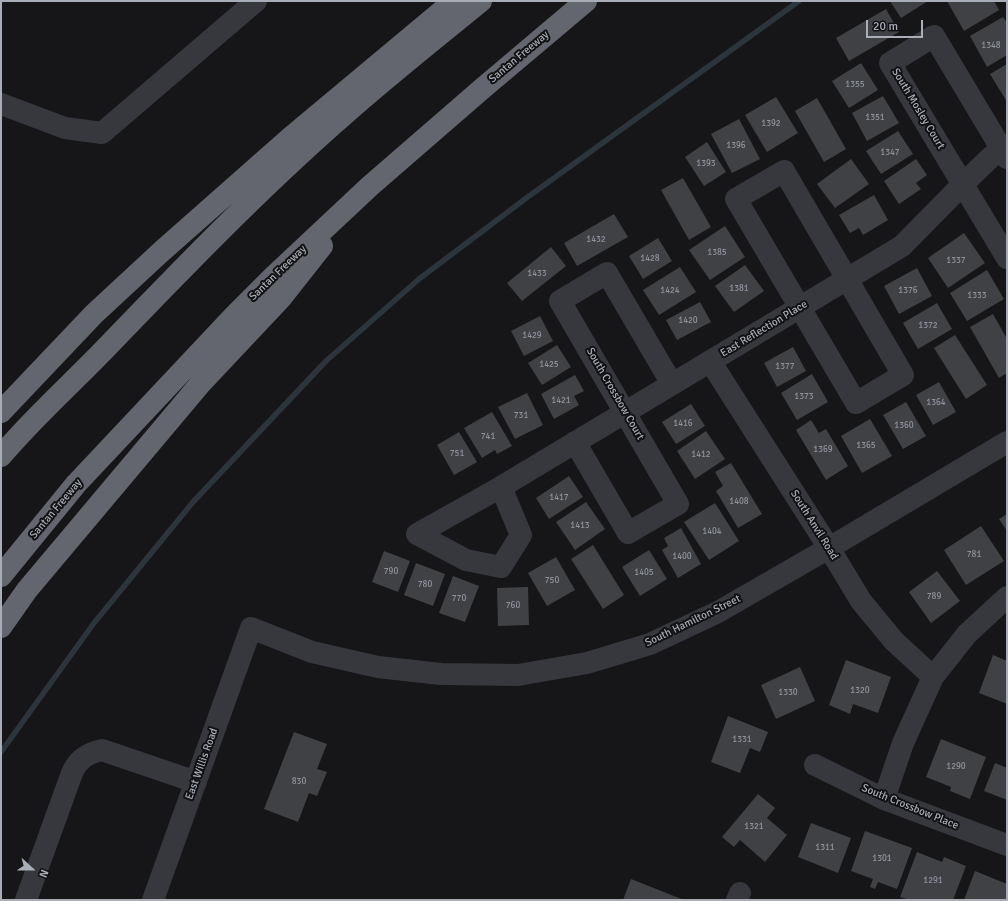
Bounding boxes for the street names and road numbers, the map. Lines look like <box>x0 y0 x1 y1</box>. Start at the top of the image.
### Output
street label: Santan Freeway <box>486 28 552 86</box>
street label: South Mosley Court <box>889 66 947 152</box>
street label: Santan Freeway <box>247 242 309 304</box>
street label: East Reflection Place <box>718 298 810 360</box>
street label: South Crossbow Court <box>583 346 647 442</box>
street label: Santan Freeway <box>27 476 85 542</box>
street label: South Anvil Road <box>787 488 841 562</box>
street label: South Hamilton Street <box>643 592 743 650</box>
street label: East Willis Road <box>183 726 221 802</box>
street label: South Crossbow Place <box>860 782 960 832</box>

